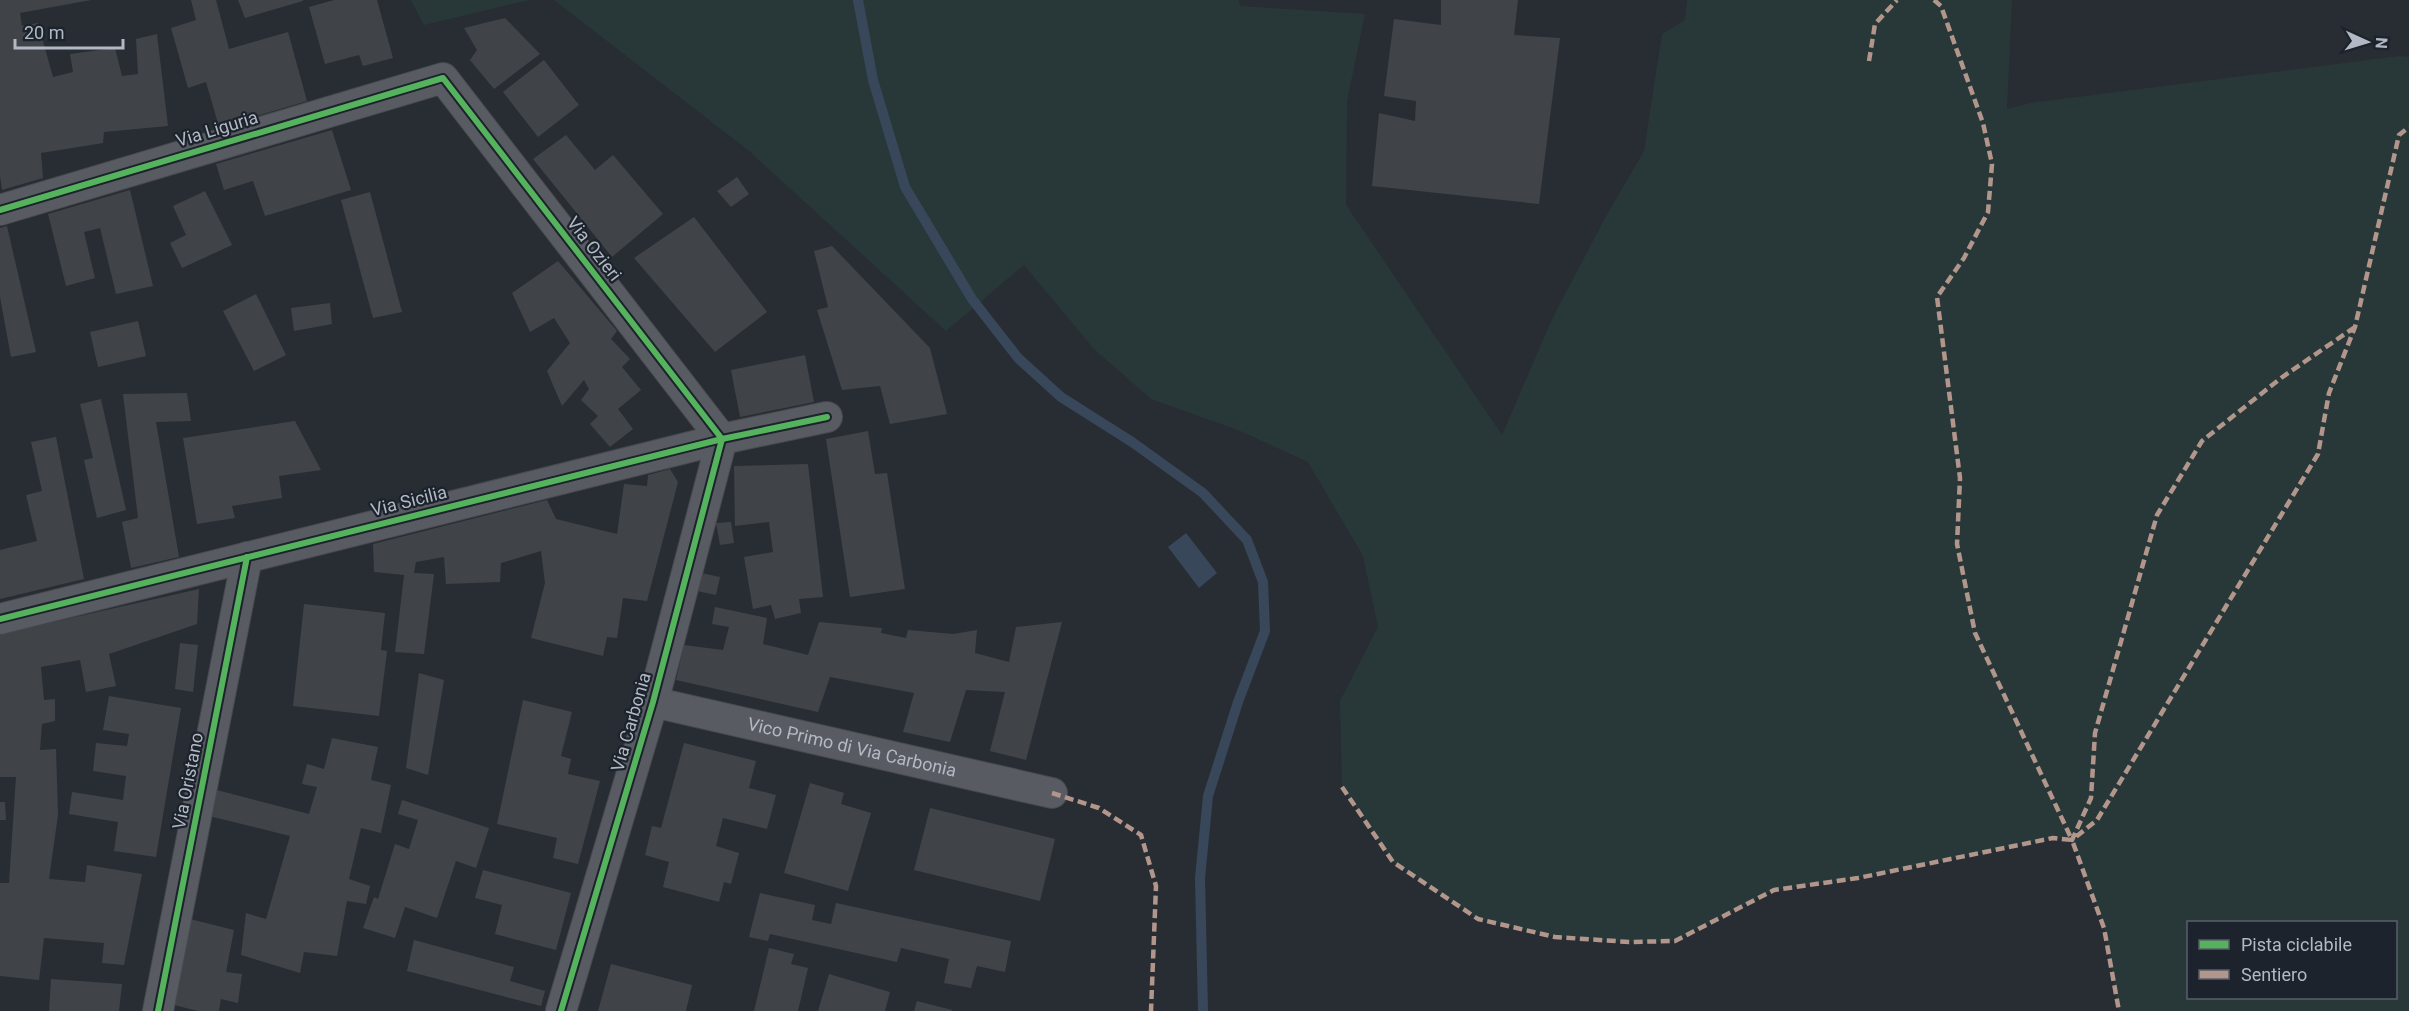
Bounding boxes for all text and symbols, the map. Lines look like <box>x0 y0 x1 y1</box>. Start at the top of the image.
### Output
scale bar <box>15 12 123 50</box>
north arrow <box>2337 12 2397 72</box>
text: 20 m <box>24 22 64 43</box>
text: N <box>2372 37 2391 49</box>
street label: Via Liguria <box>173 106 260 151</box>
street label: Via Ozieri <box>563 212 626 285</box>
street label: Via Sicilia <box>369 481 449 520</box>
street label: Via Carbonia <box>606 670 655 774</box>
street label: Vico Primo di Via Carbonia <box>746 713 959 781</box>
street label: Via Oristano <box>168 731 207 831</box>
legend <box>2187 921 2397 999</box>
text: Pista ciclabile <box>2241 934 2352 955</box>
text: Sentiero <box>2241 964 2307 985</box>

